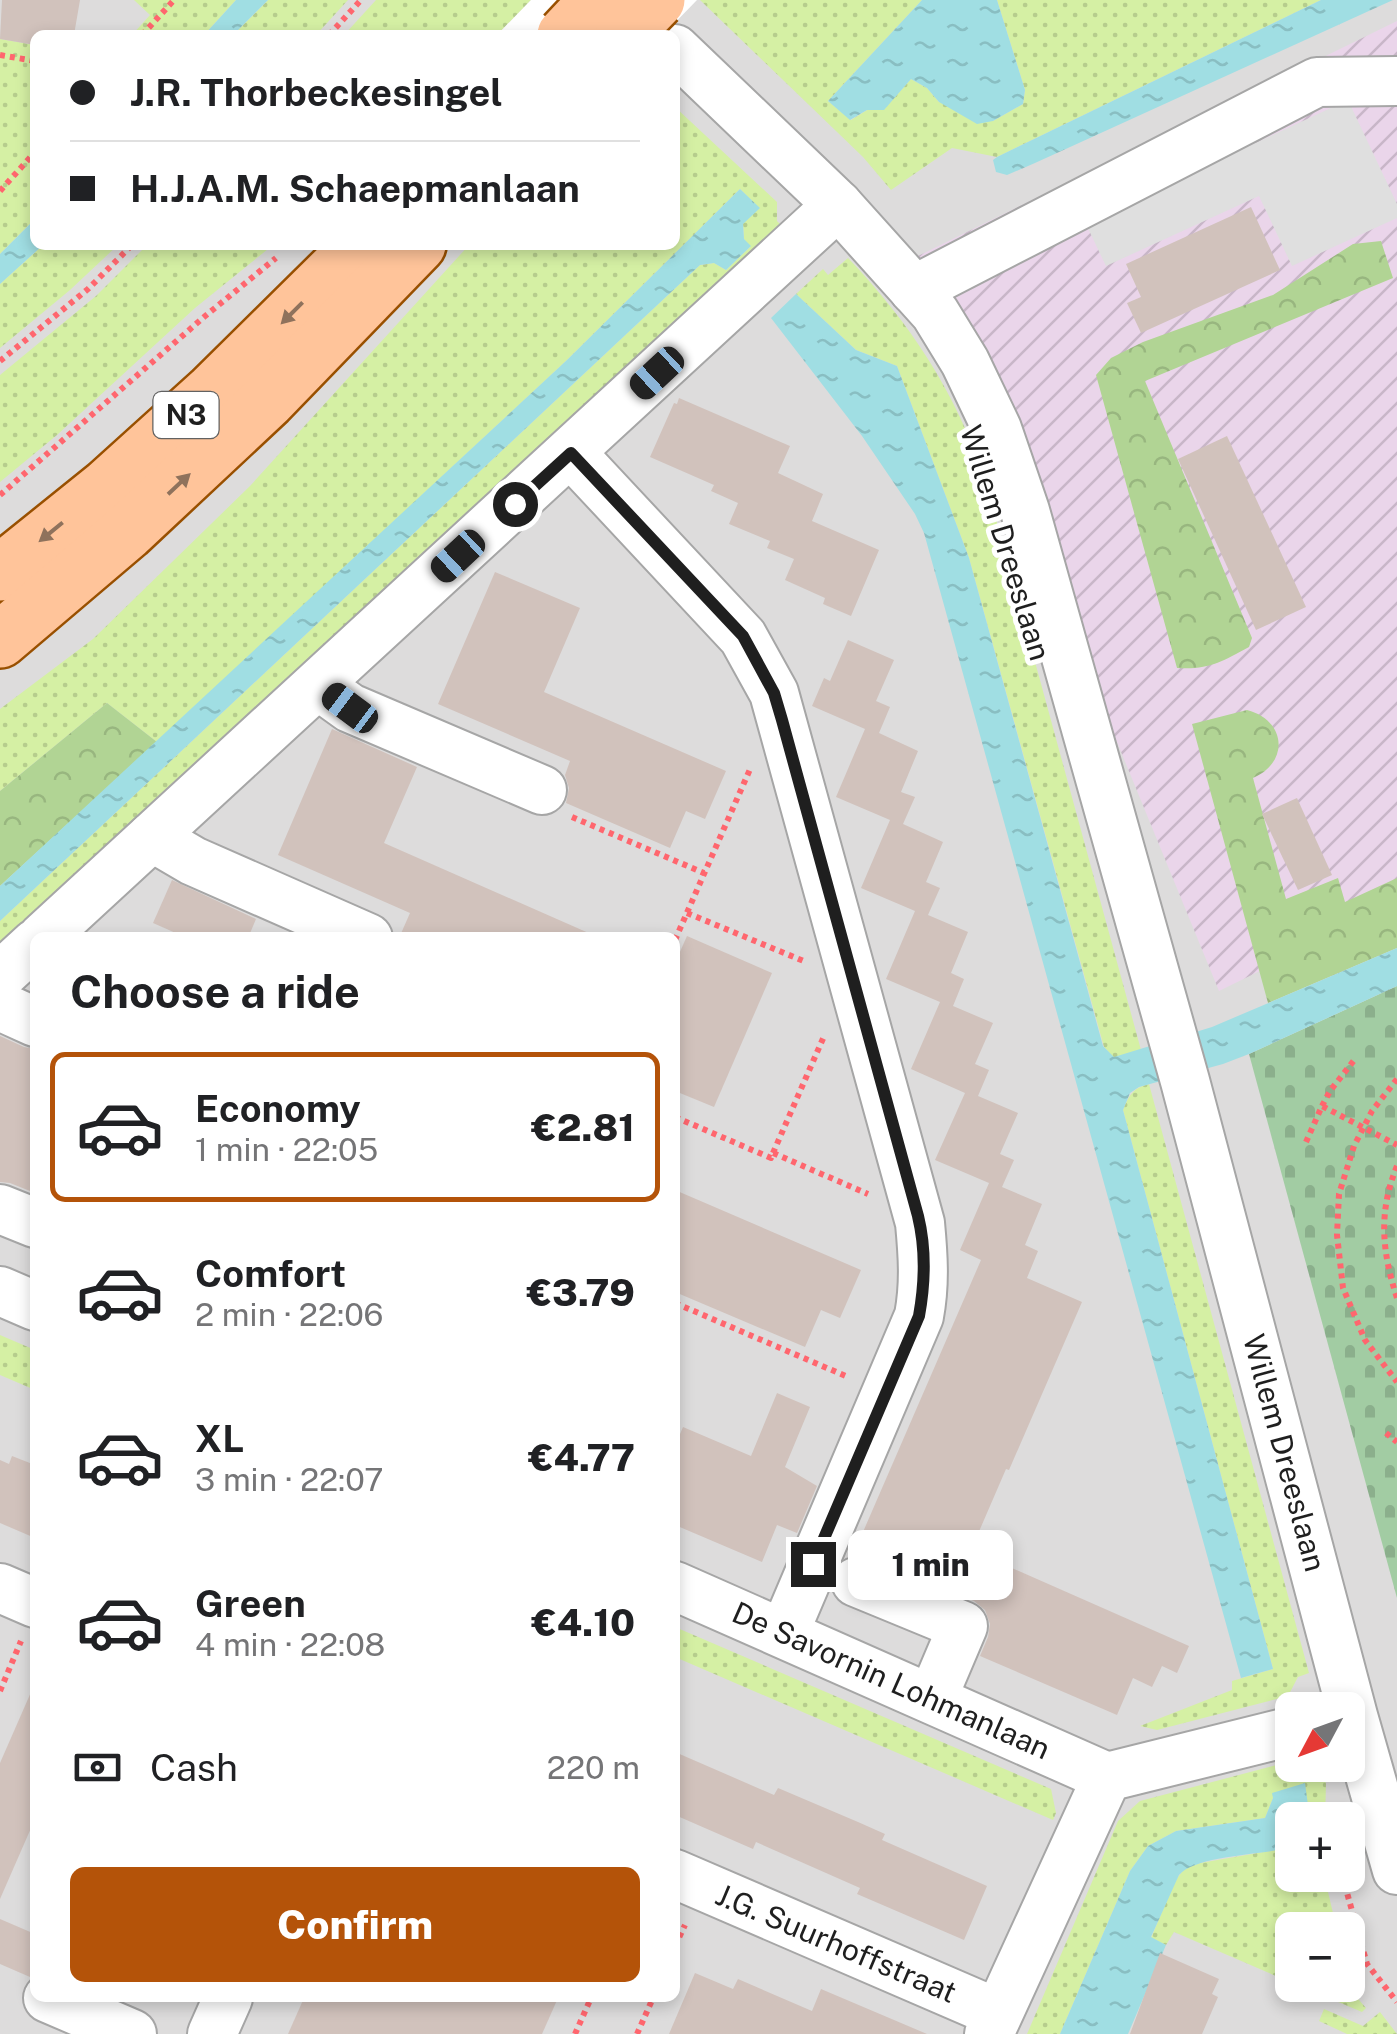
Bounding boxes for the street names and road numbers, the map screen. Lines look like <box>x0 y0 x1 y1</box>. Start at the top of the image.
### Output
road number: N3 <box>154 392 218 438</box>
street label: Willem Dreeslaan <box>953 421 1059 665</box>
street label: Willem Dreeslaan <box>1236 1330 1334 1575</box>
street label: De Savornin Lohmanlaan <box>727 1594 1056 1767</box>
street label: J.G. Suurhoffstraat <box>711 1876 962 2010</box>

